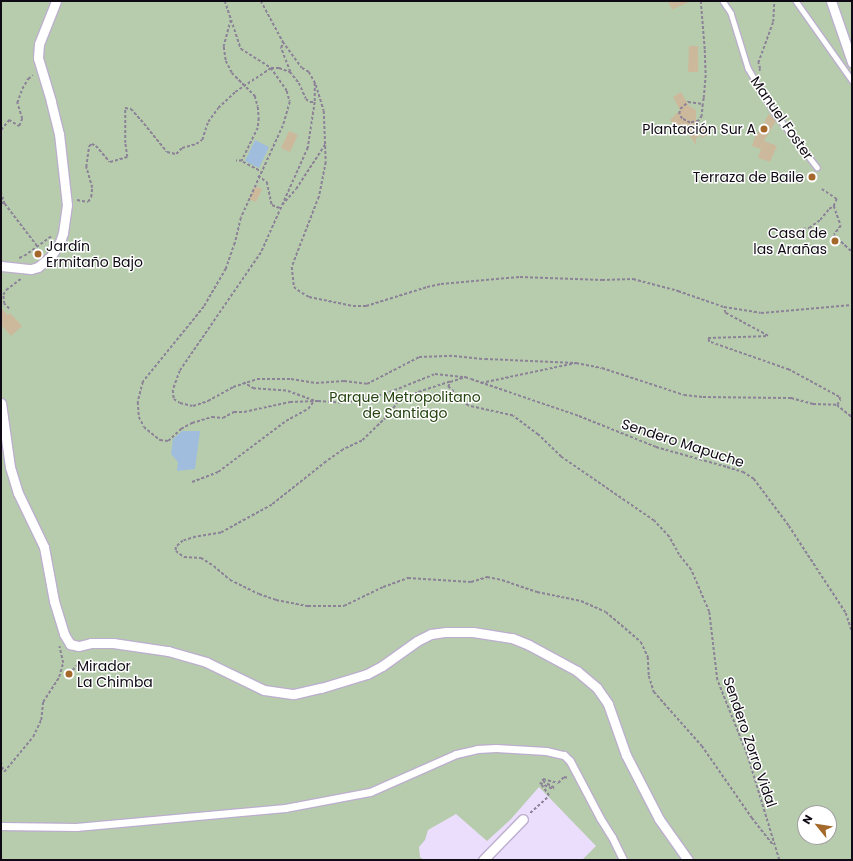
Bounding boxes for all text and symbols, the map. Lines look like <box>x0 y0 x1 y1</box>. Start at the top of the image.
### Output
street label: Manuel Foster <box>747 73 817 163</box>
place label: Plantación Sur A <box>642 121 756 137</box>
marker: Plantación Sur A <box>759 124 769 134</box>
place label: Terraza de Baile <box>693 169 804 185</box>
marker: Terraza de Baile <box>807 172 817 182</box>
place label: Casa de las Arañas <box>753 225 827 258</box>
marker: Casa de las Arañas <box>830 236 840 246</box>
place label: Jardín Ermitaño Bajo <box>46 238 143 270</box>
marker: Jardín Ermitaño Bajo <box>33 249 43 259</box>
park label: Parque Metropolitano de Santiago <box>329 389 481 422</box>
street label: Sendero Mapuche <box>620 415 746 471</box>
place label: Mirador La Chimba <box>77 658 153 690</box>
marker: Mirador La Chimba <box>64 669 74 679</box>
street label: Sendero Zorro Vidal <box>720 675 780 809</box>
north arrow <box>797 805 837 845</box>
text: N <box>798 812 816 827</box>

